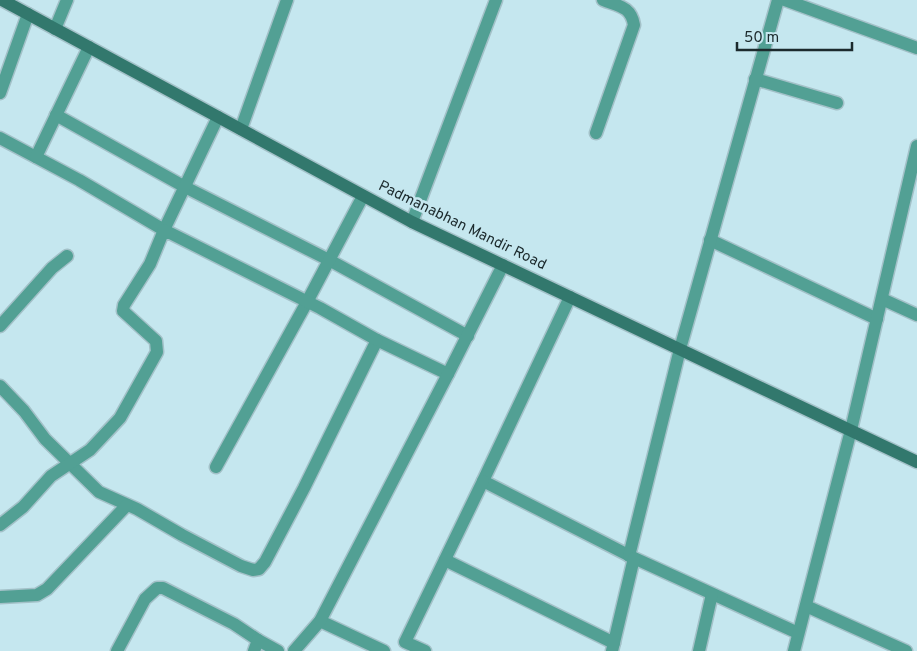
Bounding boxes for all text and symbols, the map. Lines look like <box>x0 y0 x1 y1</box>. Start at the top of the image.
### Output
scale bar <box>737 20 852 52</box>
text: 50 m <box>744 29 779 48</box>
street label: Padmanabhan Mandir Road <box>375 177 549 275</box>

